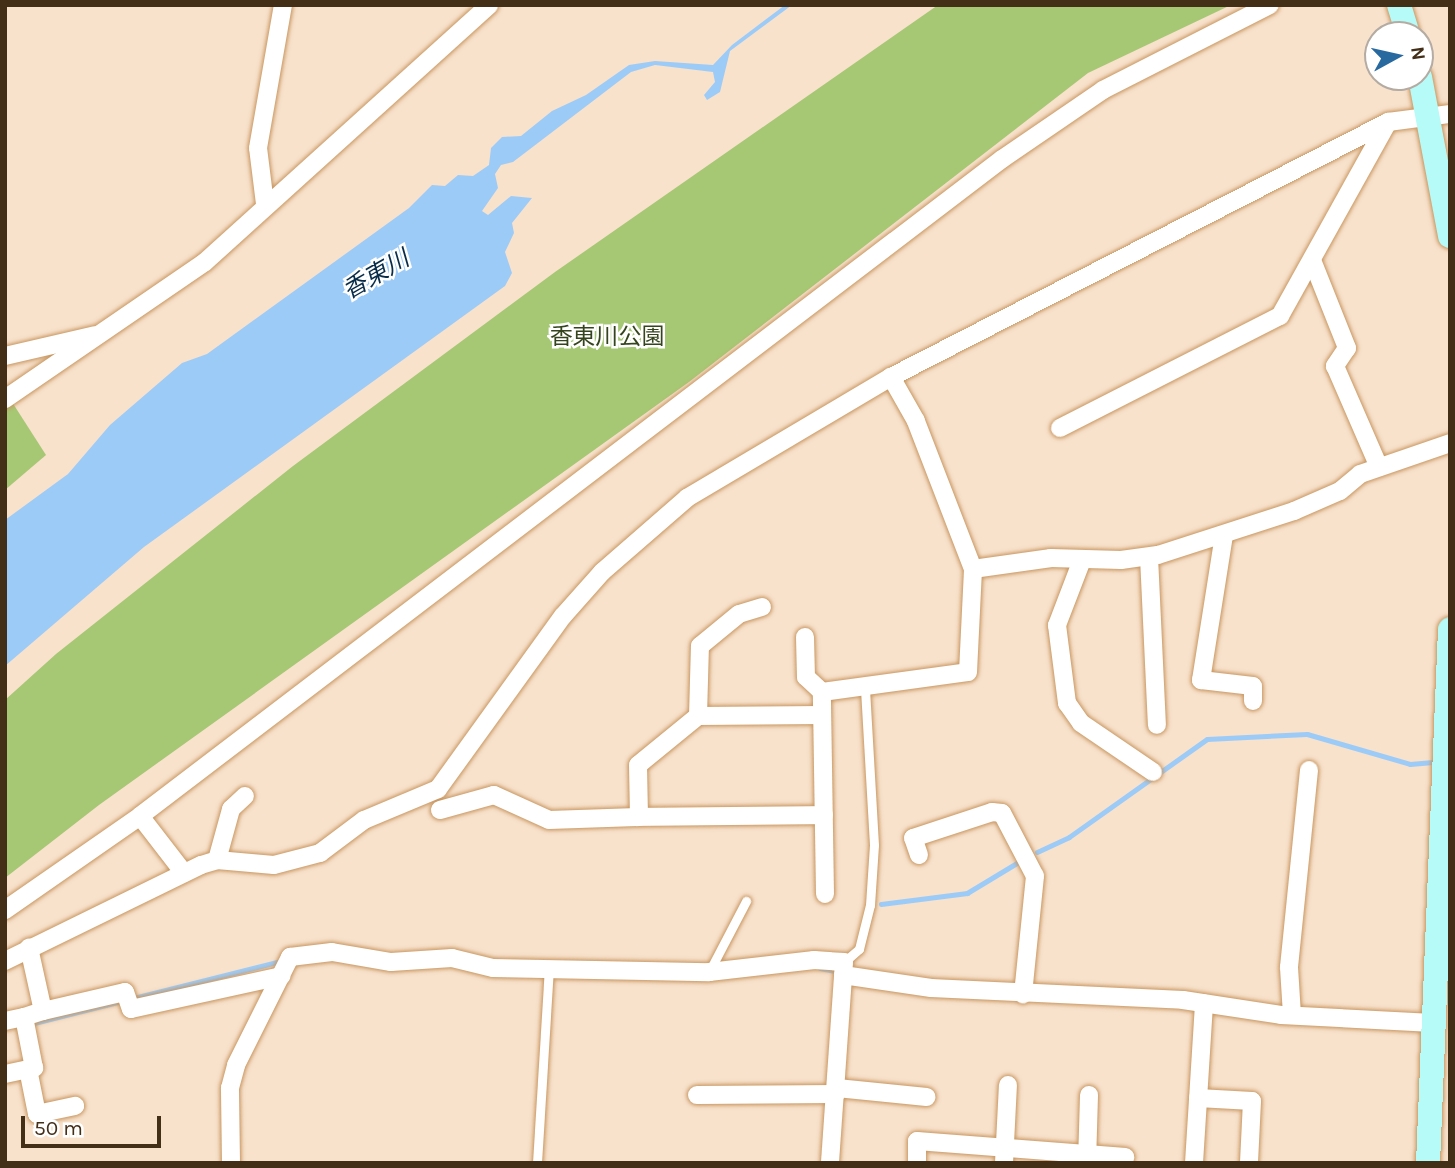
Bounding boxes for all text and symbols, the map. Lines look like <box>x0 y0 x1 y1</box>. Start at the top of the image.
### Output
north arrow <box>1364 21 1434 91</box>
text: N <box>1406 45 1430 62</box>
water label: 香東川 <box>338 245 414 305</box>
park label: 香東川公園 <box>550 323 664 351</box>
scale bar <box>24 1102 164 1146</box>
text: 50 m <box>34 1116 83 1140</box>

